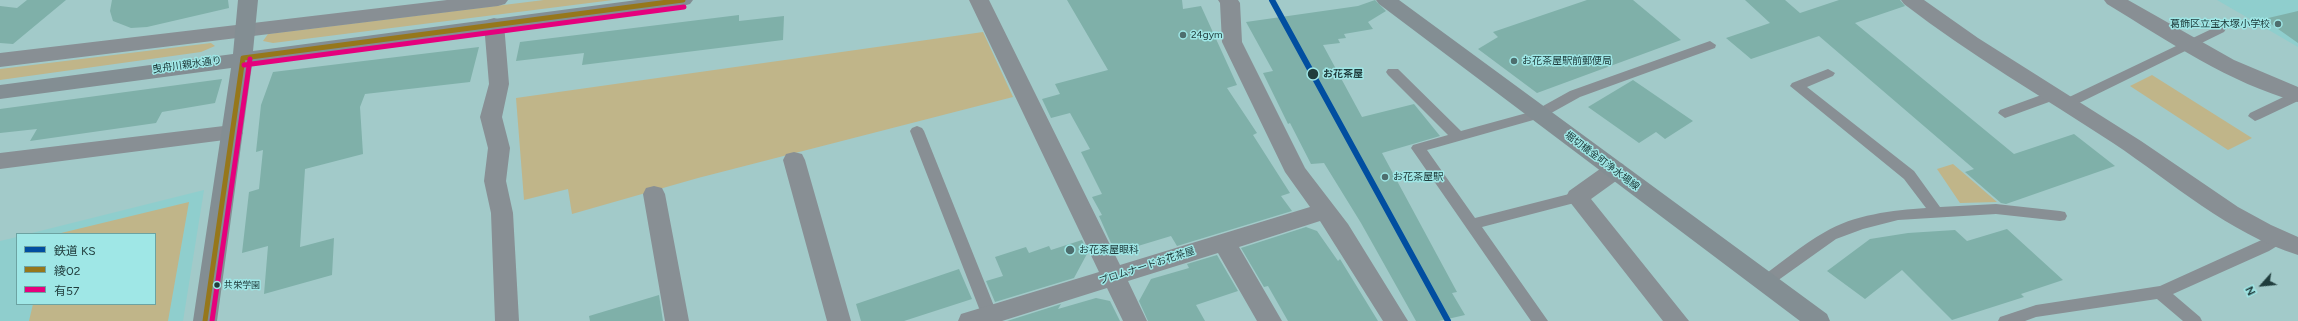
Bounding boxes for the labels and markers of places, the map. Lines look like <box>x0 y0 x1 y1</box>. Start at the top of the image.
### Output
place label: 葛飾区立宝木塚小学校 <box>2170 18 2270 30</box>
marker: 葛飾区立宝木塚小学校 <box>2273 19 2283 29</box>
place label: 24gym <box>1191 29 1222 41</box>
marker: 24gym <box>1178 30 1188 40</box>
place label: お花茶屋駅前郵便局 <box>1522 55 1612 67</box>
marker: お花茶屋駅前郵便局 <box>1509 56 1519 66</box>
marker: お花茶屋 <box>1306 67 1320 81</box>
place label: お花茶屋 <box>1323 68 1363 80</box>
place label: お花茶屋駅 <box>1393 171 1443 183</box>
marker: お花茶屋駅 <box>1380 172 1390 182</box>
marker: お花茶屋眼科 <box>1064 244 1076 256</box>
place label: お花茶屋眼科 <box>1079 244 1139 256</box>
marker: 共栄学園 <box>212 280 222 290</box>
place label: 共栄学園 <box>224 280 260 290</box>

